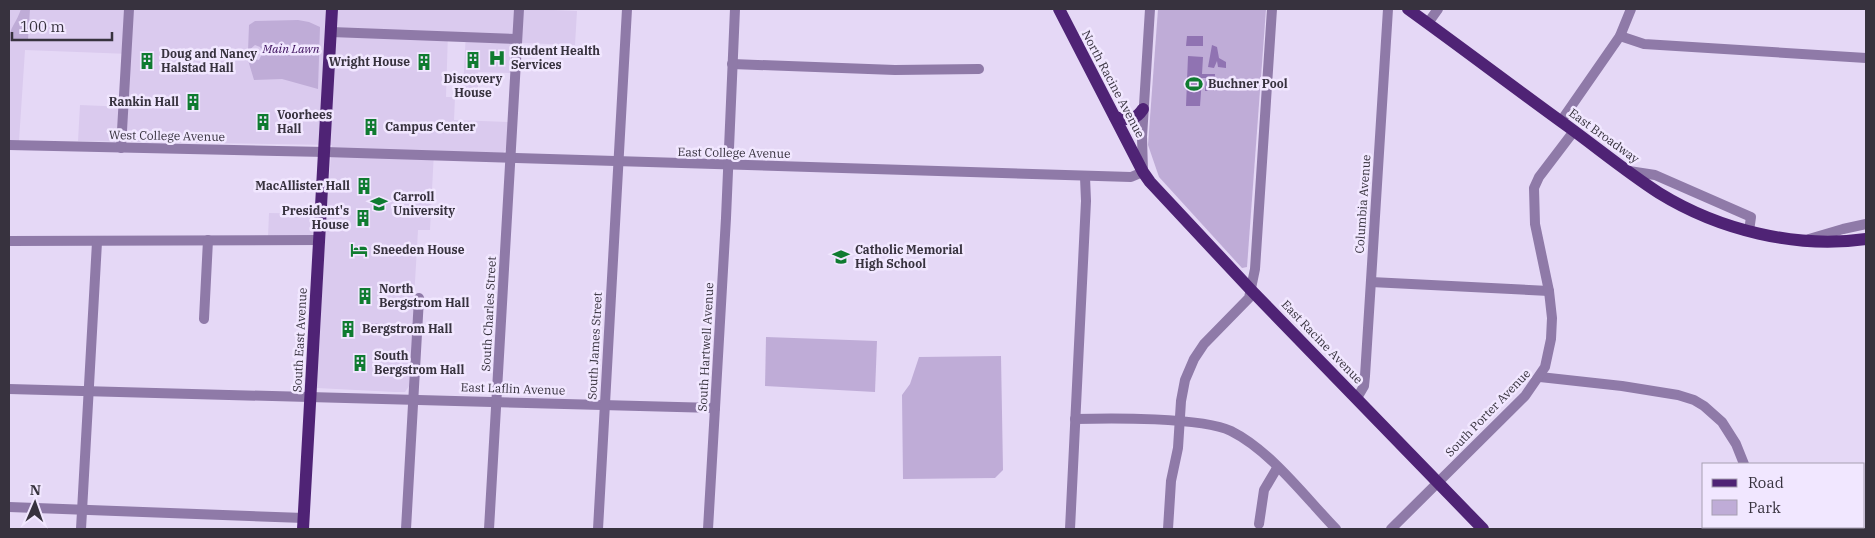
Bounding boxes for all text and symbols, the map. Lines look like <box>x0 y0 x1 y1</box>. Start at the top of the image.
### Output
scale bar <box>12 10 112 42</box>
text: 100 m <box>20 17 65 36</box>
street label: North Racine Avenue <box>1079 27 1148 140</box>
park label: Main Lawn <box>261 41 320 56</box>
place label: Student Health Services <box>511 43 600 72</box>
place label: Doug and Nancy Halstad Hall <box>161 46 257 75</box>
hospital icon: Student Health Services <box>487 48 507 68</box>
building icon: Discovery House <box>463 50 483 70</box>
building icon: Doug and Nancy Halstad Hall <box>137 51 157 71</box>
building icon: Wright House <box>414 52 434 72</box>
place label: Wright House <box>329 54 410 69</box>
place label: Discovery House <box>444 71 503 100</box>
sports icon: Buchner Pool <box>1184 74 1204 94</box>
place label: Buchner Pool <box>1208 76 1288 91</box>
building icon: Rankin Hall <box>183 92 203 112</box>
place label: Rankin Hall <box>109 94 179 109</box>
street label: East Broadway <box>1566 105 1643 166</box>
place label: Voorhees Hall <box>277 107 332 136</box>
building icon: Voorhees Hall <box>253 112 273 132</box>
building icon: Campus Center <box>361 117 381 137</box>
place label: Campus Center <box>385 119 475 134</box>
street label: West College Avenue <box>109 127 225 144</box>
street label: East College Avenue <box>677 144 791 161</box>
street label: Columbia Avenue <box>1352 154 1373 254</box>
building icon: MacAllister Hall <box>354 176 374 196</box>
place label: MacAllister Hall <box>255 178 350 193</box>
place label: Carroll University <box>393 189 455 218</box>
school or university icon: Carroll University <box>369 194 389 214</box>
place label: President's House <box>282 203 349 232</box>
building icon: President's House <box>353 208 373 228</box>
hotel icon: Sneeden House <box>349 240 369 260</box>
place label: Sneeden House <box>373 242 465 257</box>
place label: Catholic Memorial High School <box>855 242 963 271</box>
school or university icon: Catholic Memorial High School <box>831 247 851 267</box>
street label: South Charles Street <box>478 256 499 372</box>
place label: North Bergstrom Hall <box>379 281 469 310</box>
street label: South Hartwell Avenue <box>695 282 716 412</box>
building icon: North Bergstrom Hall <box>355 286 375 306</box>
street label: South East Avenue <box>289 287 310 393</box>
street label: South James Street <box>584 292 605 400</box>
street label: East Racine Avenue <box>1279 297 1366 387</box>
building icon: Bergstrom Hall <box>338 319 358 339</box>
place label: Bergstrom Hall <box>362 321 452 336</box>
place label: South Bergstrom Hall <box>374 348 464 377</box>
building icon: South Bergstrom Hall <box>350 353 370 373</box>
street label: South Porter Avenue <box>1442 366 1533 460</box>
street label: East Laflin Avenue <box>460 379 566 398</box>
legend <box>1702 463 1865 528</box>
text: Road <box>1748 473 1784 492</box>
north arrow <box>10 478 60 528</box>
text: N <box>30 481 41 499</box>
text: Park <box>1748 498 1781 517</box>

